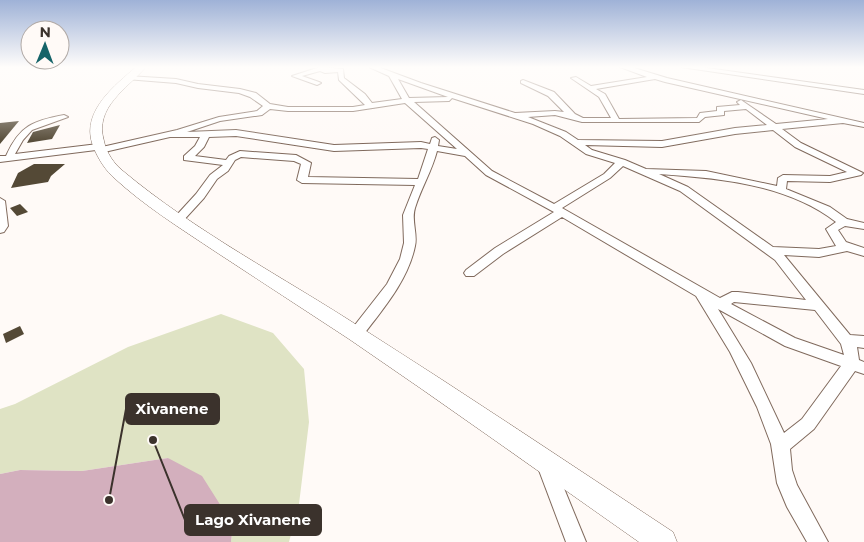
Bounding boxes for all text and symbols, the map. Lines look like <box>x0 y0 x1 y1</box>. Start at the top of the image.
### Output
north arrow <box>20 20 70 70</box>
text: N <box>39 23 51 41</box>
callout: Xivanene <box>126 394 219 424</box>
text: Xivanene <box>136 399 208 418</box>
callout: Lago Xivanene <box>185 505 321 535</box>
text: Lago Xivanene <box>195 510 311 529</box>

